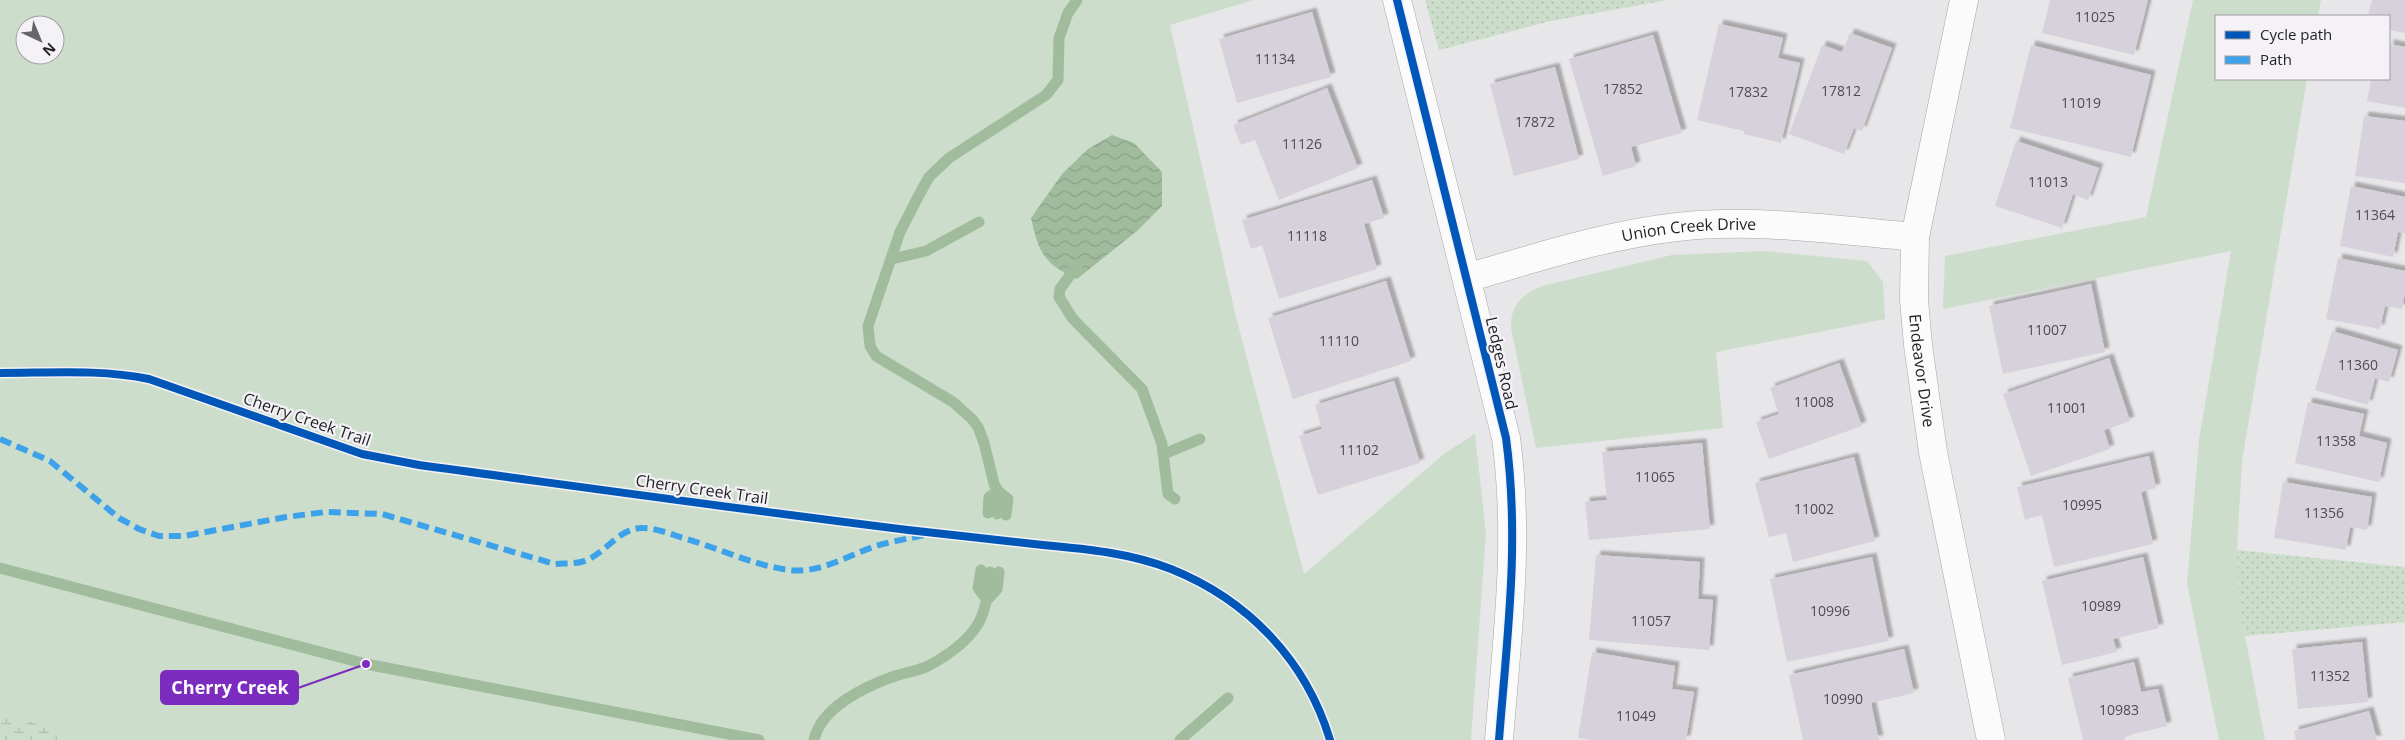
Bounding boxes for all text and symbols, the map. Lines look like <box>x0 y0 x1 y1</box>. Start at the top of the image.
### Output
house number: 11025 <box>2075 7 2115 26</box>
north arrow <box>15 15 65 65</box>
legend <box>2215 15 2390 80</box>
text: Cycle path <box>2260 24 2332 44</box>
text: N <box>39 39 60 61</box>
house number: 11134 <box>1255 49 1295 68</box>
text: Path <box>2260 49 2292 69</box>
house number: 17852 <box>1603 79 1643 98</box>
house number: 17812 <box>1821 81 1861 100</box>
house number: 17832 <box>1728 82 1768 101</box>
house number: 11019 <box>2061 93 2101 112</box>
house number: 17872 <box>1515 112 1555 131</box>
house number: 11126 <box>1282 134 1322 153</box>
house number: 11013 <box>2028 172 2068 191</box>
house number: 11364 <box>2355 205 2395 224</box>
street label: Union Creek Drive <box>1619 213 1756 247</box>
house number: 11118 <box>1287 226 1327 245</box>
street label: Endeavor Drive <box>1904 313 1940 428</box>
street label: Ledges Road <box>1481 314 1523 412</box>
house number: 11007 <box>2027 320 2067 339</box>
house number: 11110 <box>1319 331 1359 350</box>
house number: 11360 <box>2338 355 2378 374</box>
street label: Cherry Creek Trail <box>240 387 374 451</box>
house number: 11008 <box>1794 392 1834 411</box>
house number: 11001 <box>2047 398 2087 417</box>
house number: 11358 <box>2316 431 2356 450</box>
house number: 11102 <box>1339 440 1379 459</box>
house number: 11065 <box>1635 467 1675 486</box>
street label: Cherry Creek Trail <box>634 469 770 509</box>
house number: 10995 <box>2062 495 2102 514</box>
house number: 11002 <box>1794 499 1834 518</box>
house number: 11356 <box>2304 503 2344 522</box>
house number: 10989 <box>2081 596 2121 615</box>
house number: 10996 <box>1810 601 1850 620</box>
house number: 11057 <box>1631 611 1671 630</box>
house number: 11352 <box>2310 666 2350 685</box>
callout: Cherry Creek <box>161 671 298 704</box>
text: Cherry Creek <box>171 675 289 699</box>
house number: 10990 <box>1823 689 1863 708</box>
house number: 10983 <box>2099 700 2139 719</box>
house number: 11049 <box>1616 706 1656 725</box>

